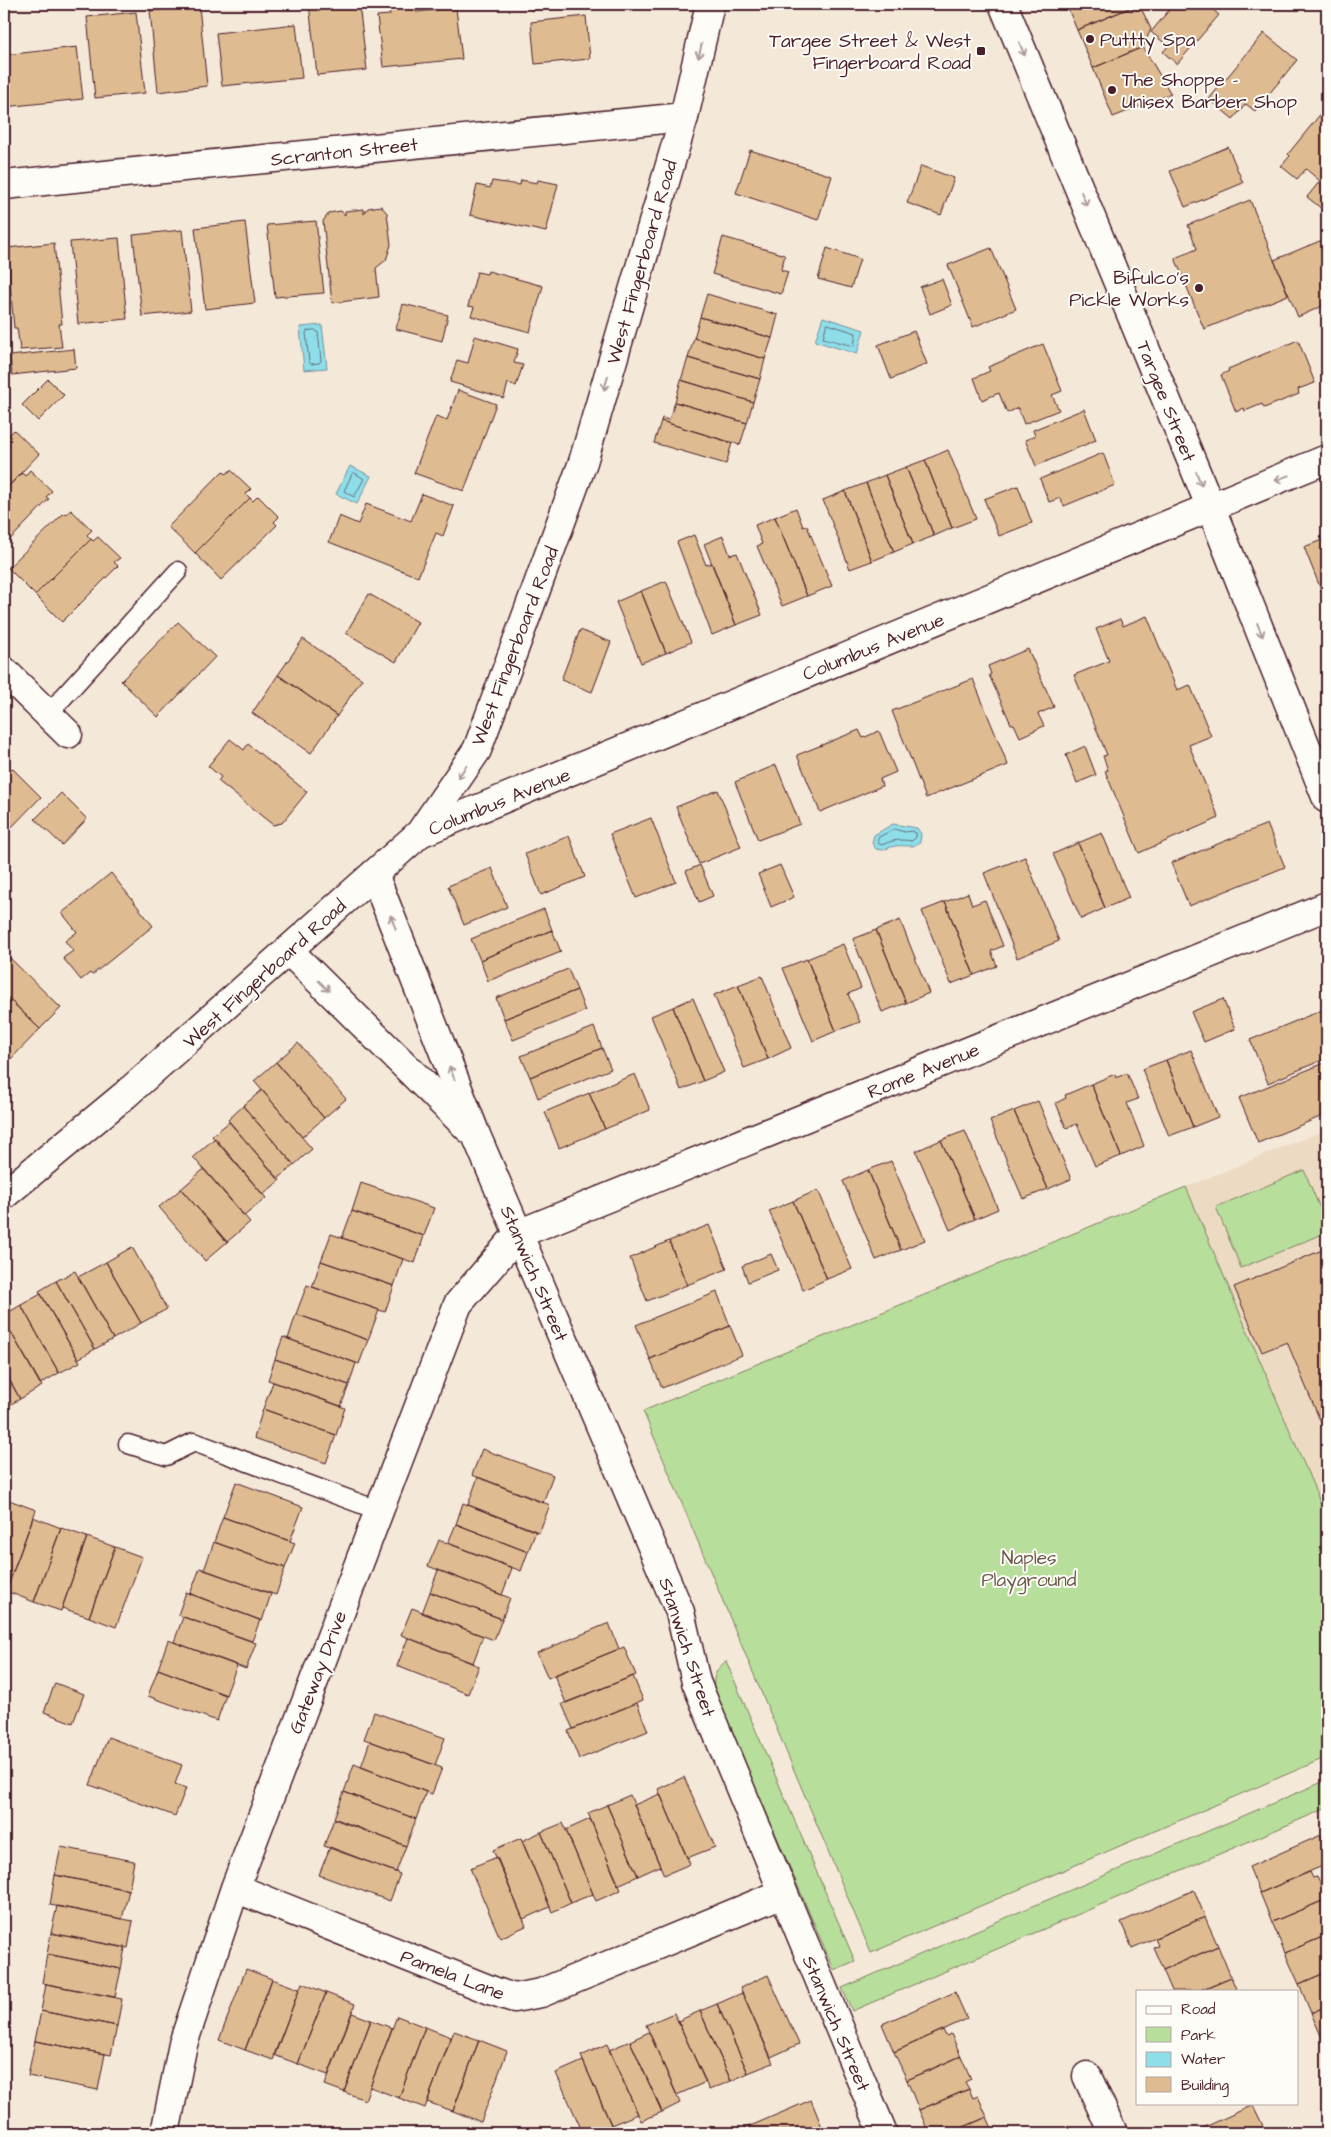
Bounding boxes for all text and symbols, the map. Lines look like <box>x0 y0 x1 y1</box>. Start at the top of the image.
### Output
place label: Puttty Spa <box>1100 27 1196 55</box>
place label: Targee Street & West Fingerboard Road <box>769 28 971 78</box>
marker: Puttty Spa <box>1084 33 1096 45</box>
one-way arrow <box>1018 41 1027 56</box>
one-way arrow <box>695 43 704 59</box>
marker: Targee Street & West Fingerboard Road <box>975 45 987 57</box>
place label: The Shoppe - Unisex Barber Shop <box>1122 67 1297 116</box>
marker: The Shoppe - Unisex Barber Shop <box>1106 84 1118 96</box>
street label: Scranton Street <box>269 131 419 174</box>
street label: West Fingerboard Road <box>600 157 686 368</box>
one-way arrow <box>1080 191 1089 206</box>
place label: Bifulco's Pickle Works <box>1069 265 1189 314</box>
marker: Bifulco's Pickle Works <box>1193 282 1205 294</box>
street label: Targee Street <box>1128 337 1202 467</box>
one-way arrow <box>601 375 611 391</box>
one-way arrow <box>1195 471 1205 486</box>
one-way arrow <box>1275 473 1290 483</box>
street label: West Fingerboard Road <box>465 543 567 750</box>
street label: Columbus Avenue <box>799 607 949 688</box>
one-way arrow <box>1256 622 1265 637</box>
street label: Columbus Avenue <box>425 762 575 843</box>
one-way arrow <box>457 765 467 779</box>
street label: West Fingerboard Road <box>177 893 354 1056</box>
one-way arrow <box>388 915 397 930</box>
one-way arrow <box>318 979 330 992</box>
street label: Rome Avenue <box>864 1037 984 1106</box>
one-way arrow <box>447 1066 456 1082</box>
street label: Stanwich Street <box>493 1202 574 1346</box>
park label: Naples Playground <box>981 1545 1077 1595</box>
street label: Stanwich Street <box>651 1574 722 1721</box>
street label: Gateway Drive <box>283 1607 355 1738</box>
street label: Pamela Lane <box>396 1943 509 2008</box>
street label: Stanwich Street <box>795 1952 876 2096</box>
legend <box>1136 1990 1298 2104</box>
text: Road <box>1181 1999 1216 2020</box>
text: Park <box>1181 2025 1216 2046</box>
text: Water <box>1181 2049 1225 2070</box>
text: Building <box>1181 2075 1229 2097</box>

